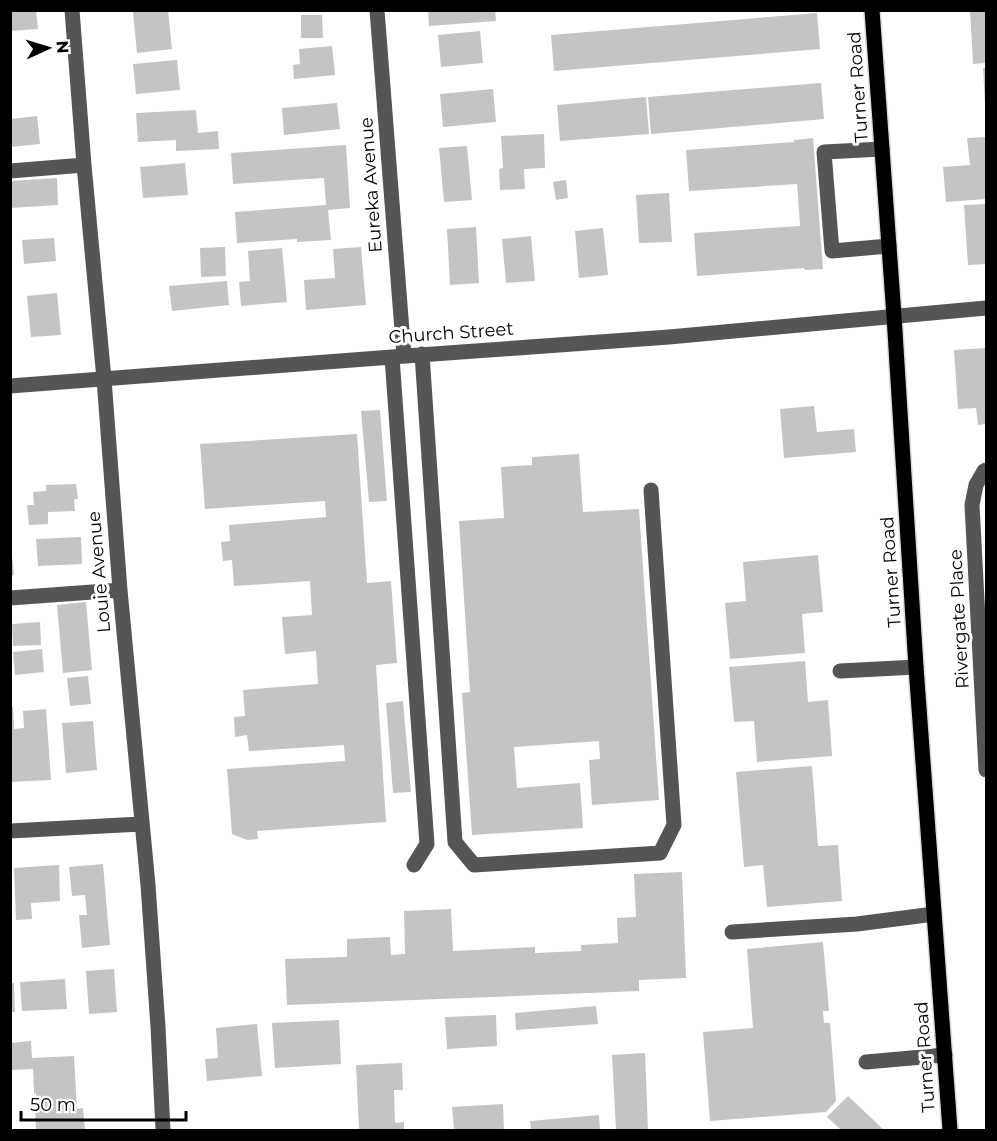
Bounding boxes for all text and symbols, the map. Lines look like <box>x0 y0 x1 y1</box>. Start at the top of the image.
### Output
north arrow <box>18 18 78 78</box>
street label: Turner Road <box>843 31 873 143</box>
text: N <box>53 40 72 54</box>
street label: Eureka Avenue <box>355 116 387 253</box>
street label: Church Street <box>388 318 514 348</box>
street label: Louie Avenue <box>83 510 115 634</box>
street label: Turner Road <box>876 516 906 628</box>
street label: Rivergate Place <box>944 548 974 689</box>
street label: Turner Road <box>910 1001 940 1113</box>
scale bar <box>21 1084 186 1122</box>
text: 50 m <box>30 1094 76 1116</box>

